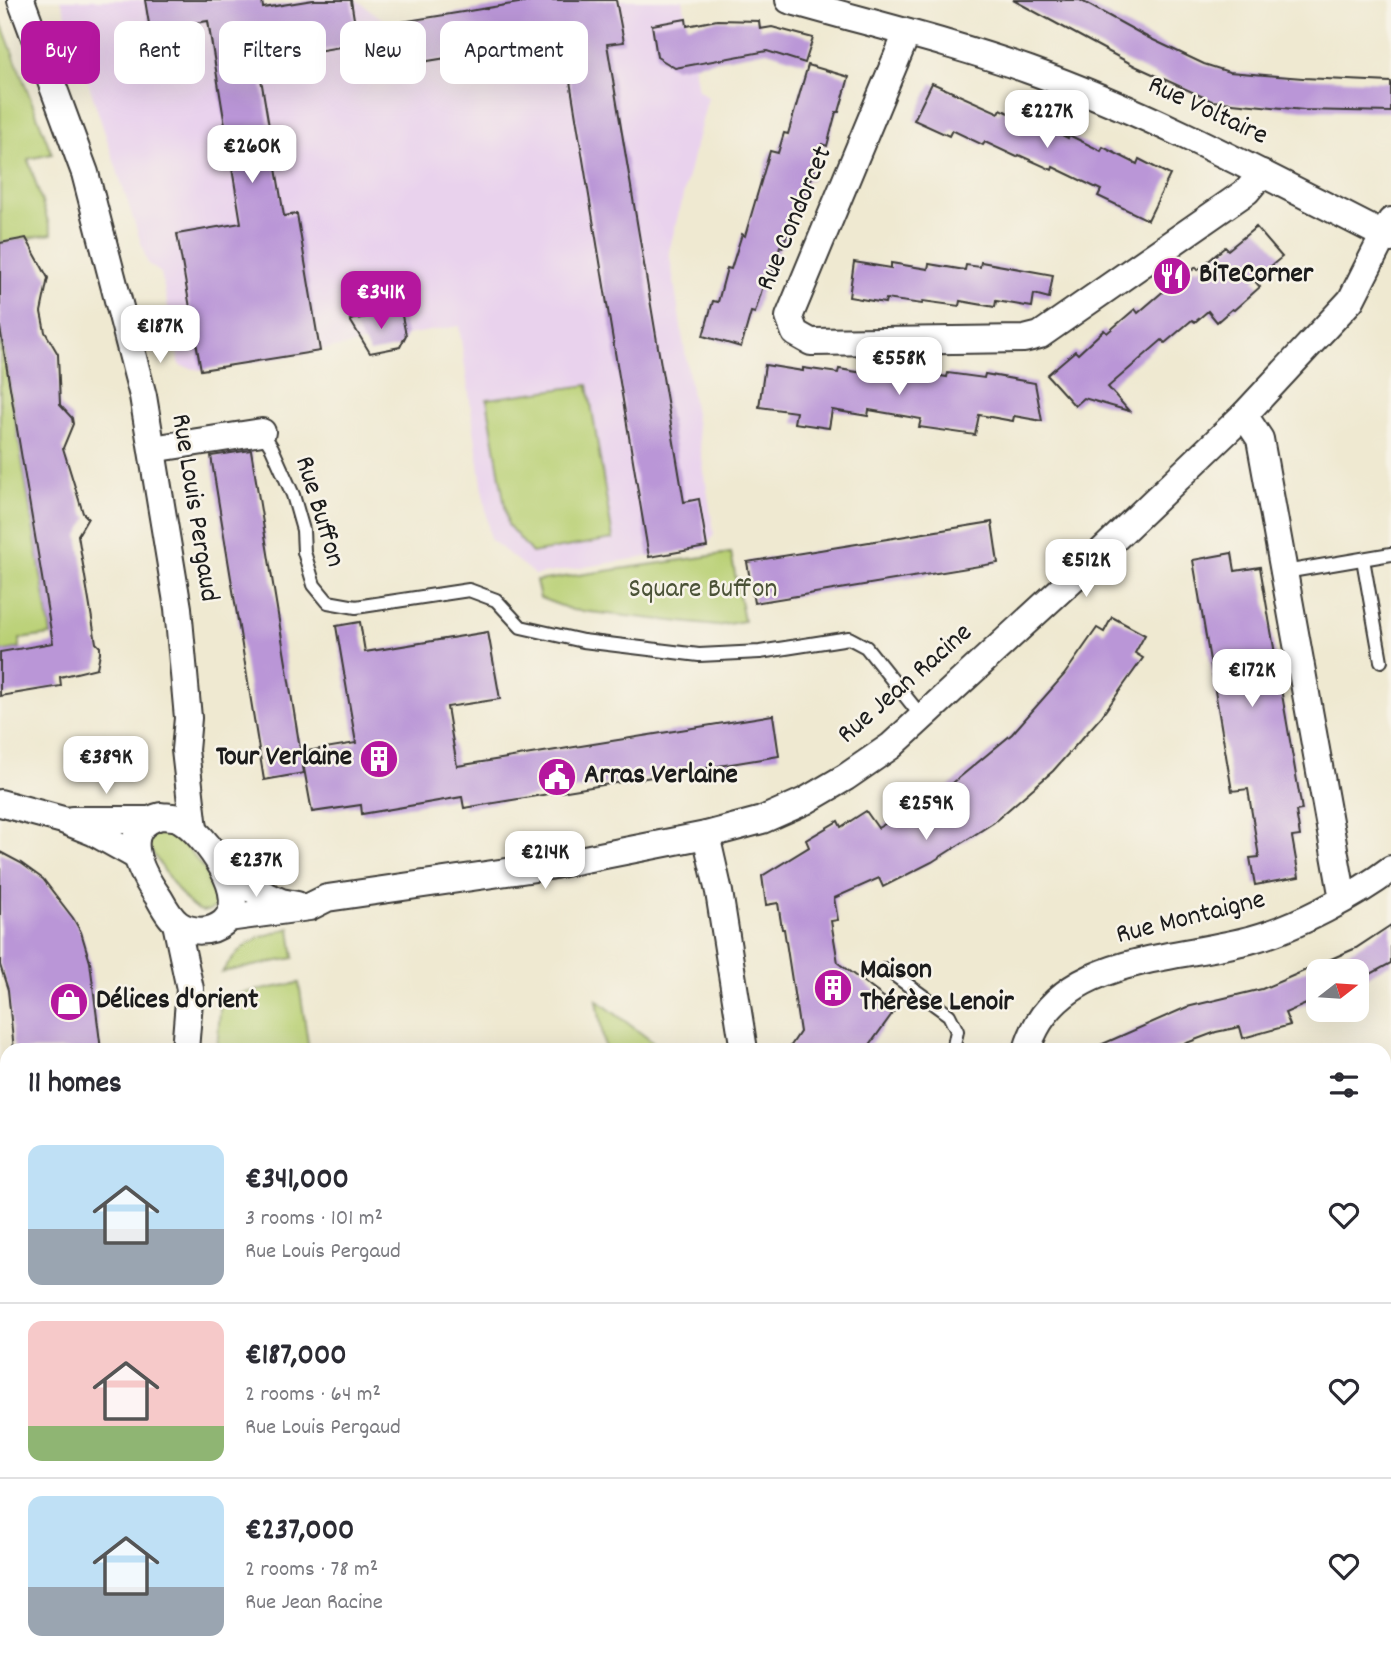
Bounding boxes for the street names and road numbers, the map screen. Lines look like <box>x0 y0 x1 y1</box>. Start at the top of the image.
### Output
street label: Rue Voltaire <box>1140 67 1274 157</box>
street label: Rue Condorcet <box>748 141 844 297</box>
street label: Rue Louis Pergaud <box>158 411 228 605</box>
street label: Rue Buffon <box>282 452 354 572</box>
street label: Rue Jean Racine <box>830 615 982 755</box>
street label: Rue Montaigne <box>1112 881 1270 957</box>

